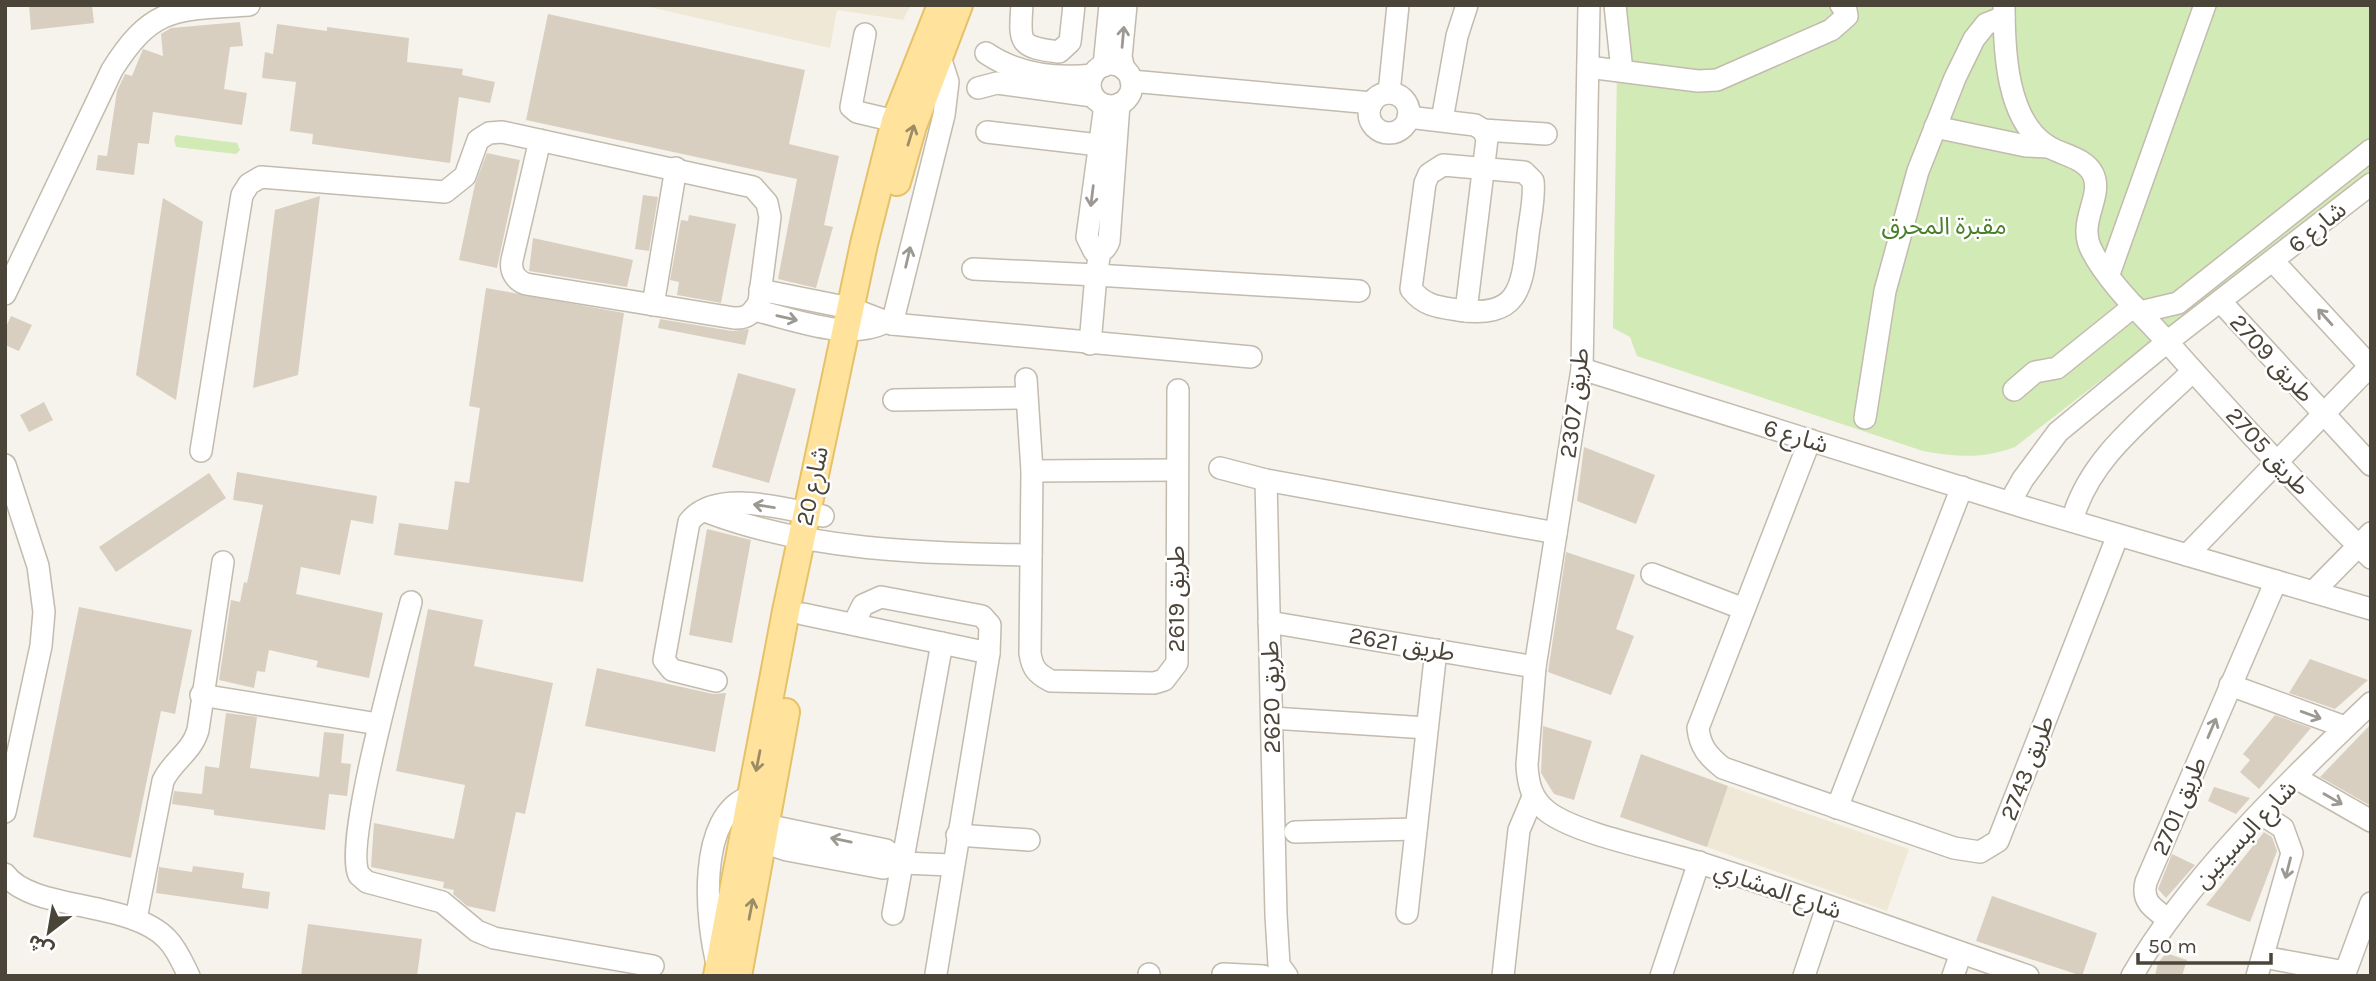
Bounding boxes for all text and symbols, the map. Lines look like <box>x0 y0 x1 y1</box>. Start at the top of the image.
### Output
one-way arrow <box>1117 26 1130 49</box>
one-way arrow <box>905 124 918 146</box>
one-way arrow <box>1086 185 1099 207</box>
street label: شارع 6 <box>2282 195 2353 261</box>
park label: مقبرة المحرق <box>1881 212 2007 240</box>
one-way arrow <box>902 246 915 269</box>
street label: طريق 2709 <box>2223 308 2320 409</box>
one-way arrow <box>2317 308 2333 326</box>
one-way arrow <box>775 311 798 325</box>
street label: طريق 2307 <box>1553 346 1596 460</box>
street label: طريق 2705 <box>2219 401 2316 502</box>
street label: شارع 6 <box>1759 413 1832 462</box>
street label: شارع 20 <box>790 444 837 529</box>
one-way arrow <box>753 499 775 512</box>
street label: طريق 2619 <box>1162 546 1191 652</box>
street label: طريق 2621 <box>1347 621 1457 668</box>
street label: طريق 2620 <box>1256 640 1287 754</box>
one-way arrow <box>2299 709 2321 722</box>
street label: طريق 2743 <box>1994 712 2061 825</box>
one-way arrow <box>2206 718 2219 740</box>
one-way arrow <box>751 749 765 772</box>
street label: طريق 2701 <box>2146 752 2213 860</box>
street label: شارع البسيتين <box>2188 774 2304 896</box>
one-way arrow <box>2323 792 2343 806</box>
one-way arrow <box>830 833 853 847</box>
street label: شارع المشاري <box>1709 855 1845 929</box>
one-way arrow <box>2281 856 2295 879</box>
north arrow <box>14 897 84 967</box>
one-way arrow <box>744 898 758 921</box>
scale bar <box>2138 922 2271 966</box>
text: ش <box>24 930 58 962</box>
text: 50 m <box>2148 934 2197 958</box>

